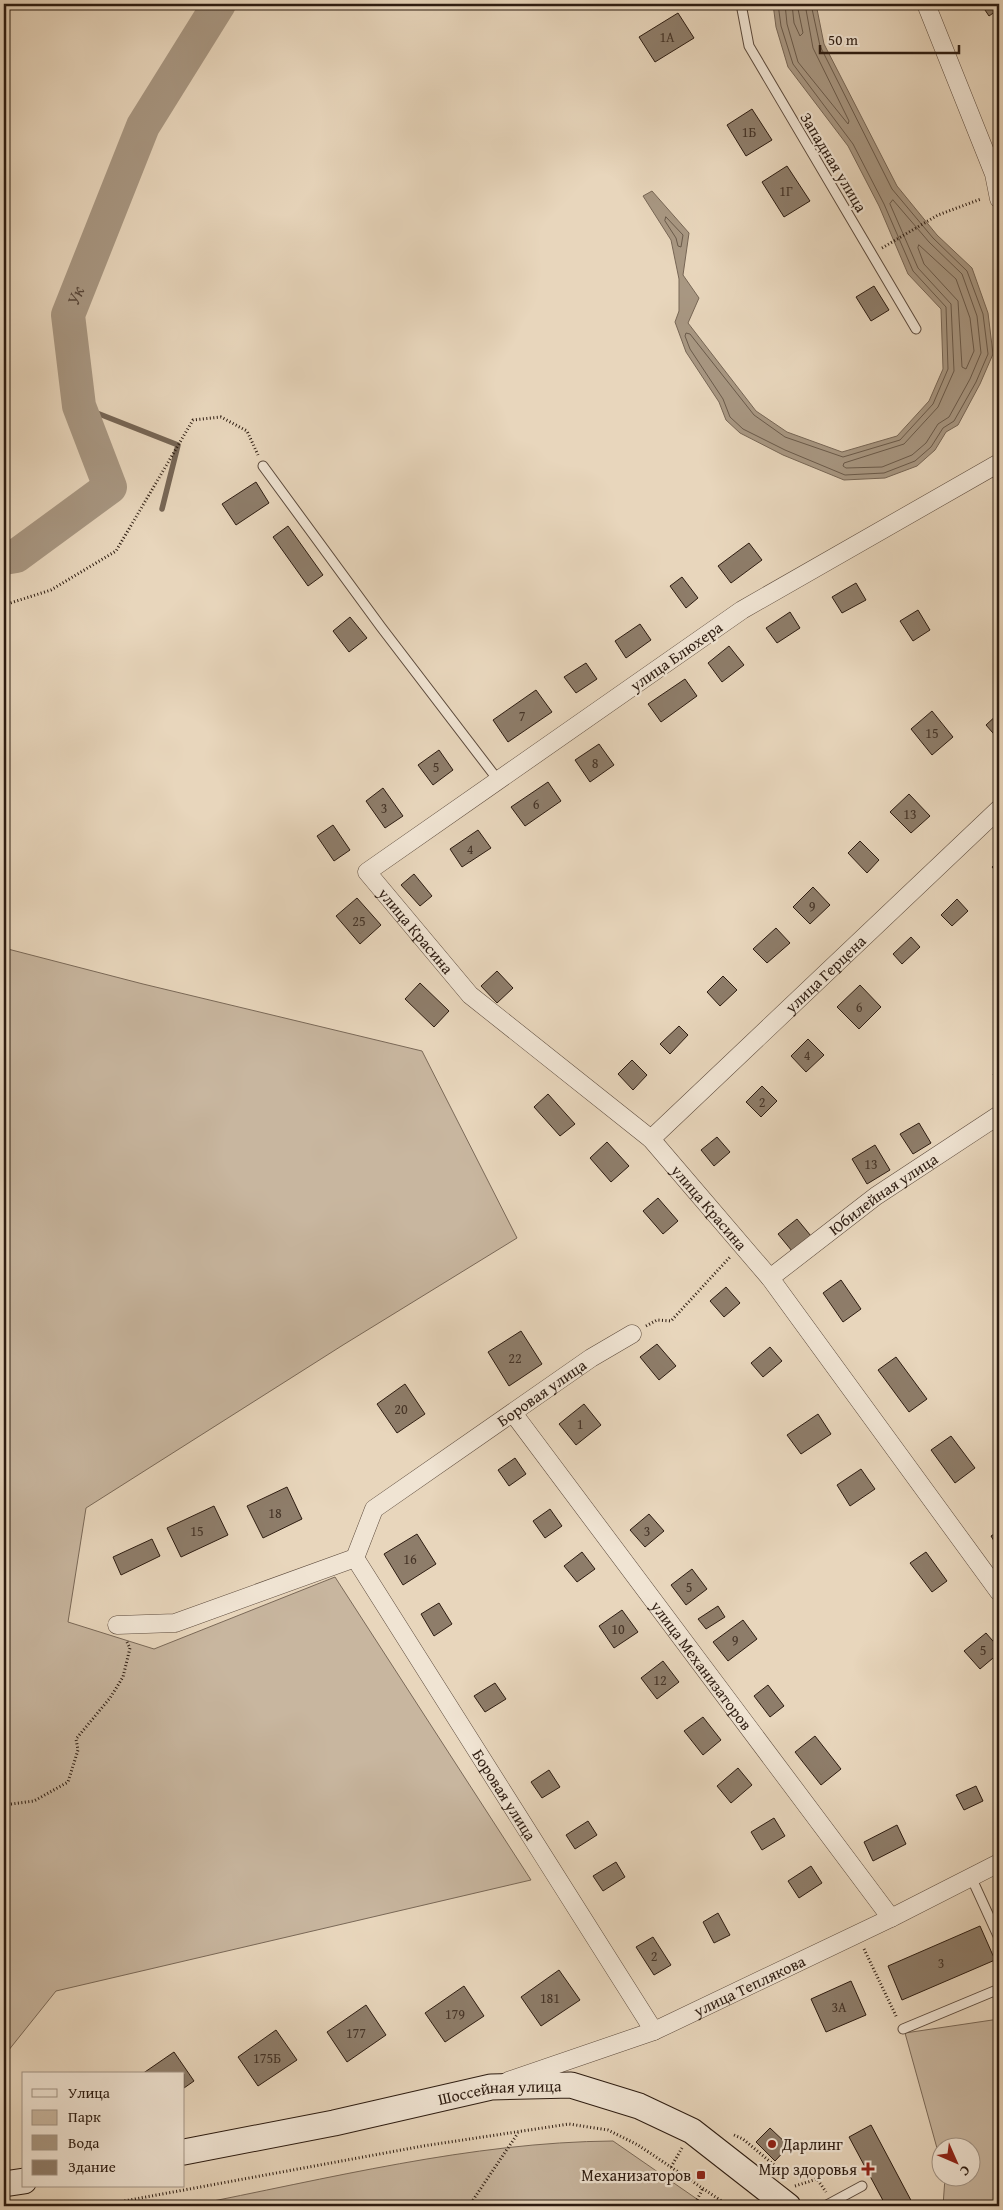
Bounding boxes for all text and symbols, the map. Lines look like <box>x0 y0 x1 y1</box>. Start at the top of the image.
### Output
scale bar <box>820 22 959 54</box>
house number: 1А <box>659 27 675 47</box>
text: 50 m <box>828 29 859 50</box>
street label: Западная улица <box>795 107 874 217</box>
house number: 1Б <box>742 122 756 142</box>
house number: 1Г <box>779 181 793 201</box>
water label: Ук <box>59 282 91 309</box>
street label: улица Блюхера <box>624 615 727 697</box>
house number: 7 <box>519 706 526 726</box>
house number: 15 <box>925 723 939 743</box>
house number: 8 <box>592 753 599 773</box>
house number: 5 <box>433 757 439 777</box>
house number: 6 <box>533 794 540 814</box>
house number: 3 <box>381 798 387 818</box>
house number: 13 <box>903 804 917 824</box>
house number: 4 <box>467 839 474 859</box>
street label: улица Красина <box>372 881 460 979</box>
house number: 9 <box>809 896 816 916</box>
house number: 25 <box>352 911 366 931</box>
street label: улица Герцена <box>778 929 871 1019</box>
house number: 6 <box>856 997 863 1017</box>
house number: 4 <box>804 1045 811 1065</box>
house number: 2 <box>759 1092 765 1112</box>
street label: Юбилейная улица <box>823 1146 943 1241</box>
house number: 13 <box>864 1154 878 1174</box>
street label: улица Красина <box>665 1158 753 1256</box>
house number: 22 <box>508 1348 522 1368</box>
street label: Боровая улица <box>492 1353 591 1432</box>
house number: 20 <box>394 1399 408 1419</box>
house number: 1 <box>577 1414 583 1434</box>
house number: 18 <box>268 1503 282 1523</box>
house number: 15 <box>190 1521 204 1541</box>
house number: 3 <box>644 1521 650 1541</box>
house number: 16 <box>403 1549 417 1569</box>
house number: 5 <box>686 1577 692 1597</box>
street label: улица Механизаторов <box>645 1595 758 1735</box>
house number: 10 <box>611 1619 625 1639</box>
house number: 9 <box>732 1630 739 1650</box>
house number: 5 <box>980 1640 986 1660</box>
house number: 12 <box>653 1670 667 1690</box>
street label: Боровая улица <box>467 1744 543 1846</box>
house number: 2 <box>651 1946 657 1966</box>
street label: улица Теплякова <box>689 1948 810 2023</box>
house number: 3 <box>938 1953 944 1973</box>
house number: 181 <box>540 1988 560 2008</box>
house number: 3А <box>831 1997 847 2017</box>
house number: 179 <box>445 2004 465 2024</box>
house number: 177 <box>346 2023 366 2043</box>
house number: 175Б <box>253 2048 281 2068</box>
legend <box>22 2072 185 2188</box>
street label: Шоссейная улица <box>436 2073 562 2111</box>
text: Улица <box>68 2082 111 2103</box>
text: Парк <box>68 2106 101 2127</box>
text: Вода <box>68 2132 100 2153</box>
place label: Дарлинг <box>781 2132 843 2156</box>
marker: Дарлинг <box>766 2138 778 2150</box>
north arrow <box>930 2138 980 2188</box>
text: Здание <box>68 2156 116 2177</box>
place label: Мир здоровья <box>759 2157 857 2181</box>
text: С <box>955 2161 975 2181</box>
marker: Мир здоровья <box>861 2162 875 2176</box>
place label: Механизаторов <box>581 2163 691 2187</box>
marker: Механизаторов <box>695 2169 707 2181</box>

